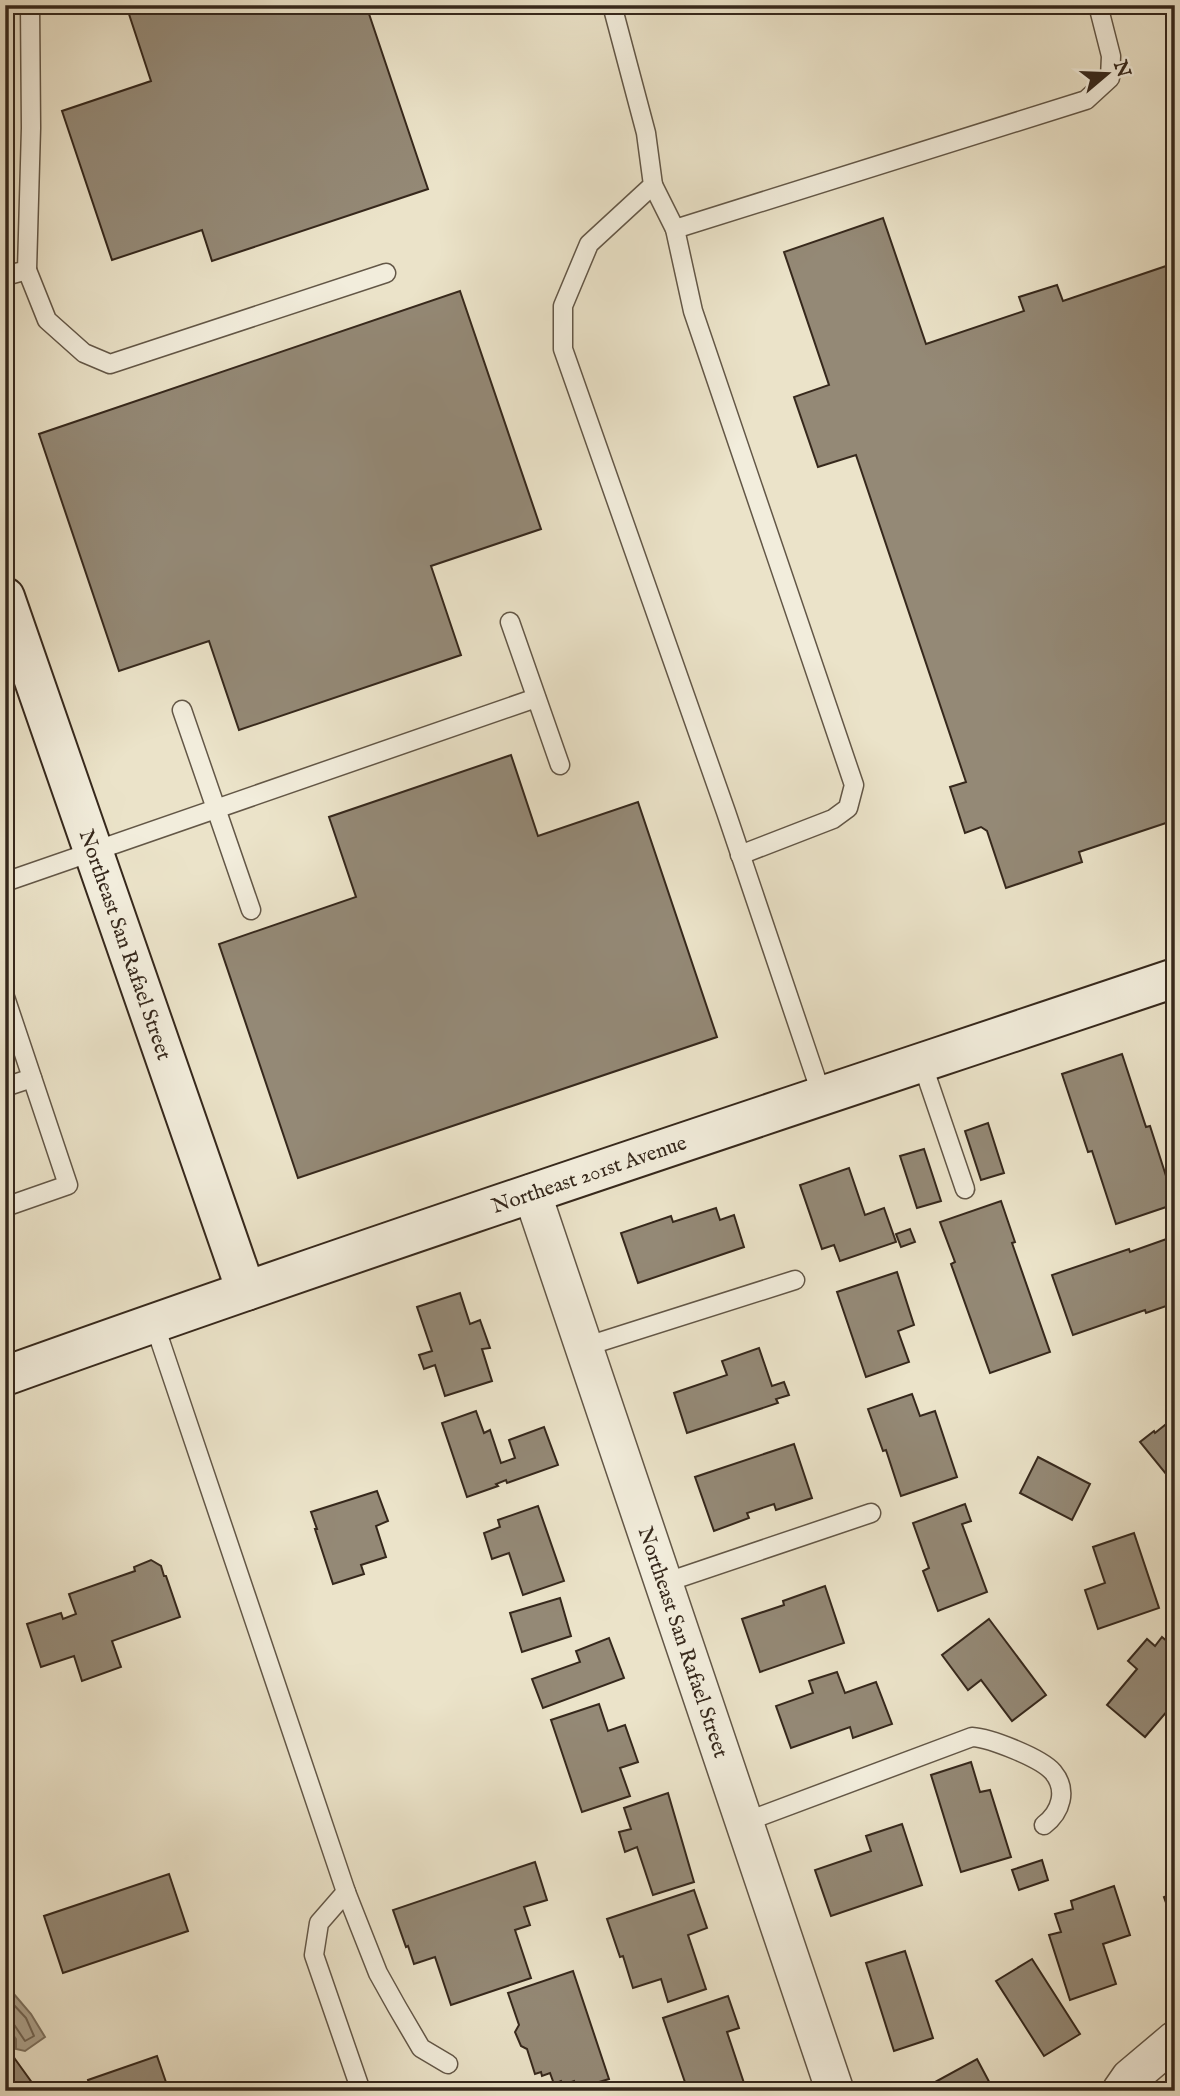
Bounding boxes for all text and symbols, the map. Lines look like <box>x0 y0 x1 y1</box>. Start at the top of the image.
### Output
north arrow <box>1072 38 1142 108</box>
text: N <box>1107 56 1135 81</box>
street label: Northeast San Rafael Street <box>72 826 177 1064</box>
street label: Northeast 201st Avenue <box>488 1130 691 1221</box>
street label: Northeast San Rafael Street <box>631 1523 734 1762</box>

